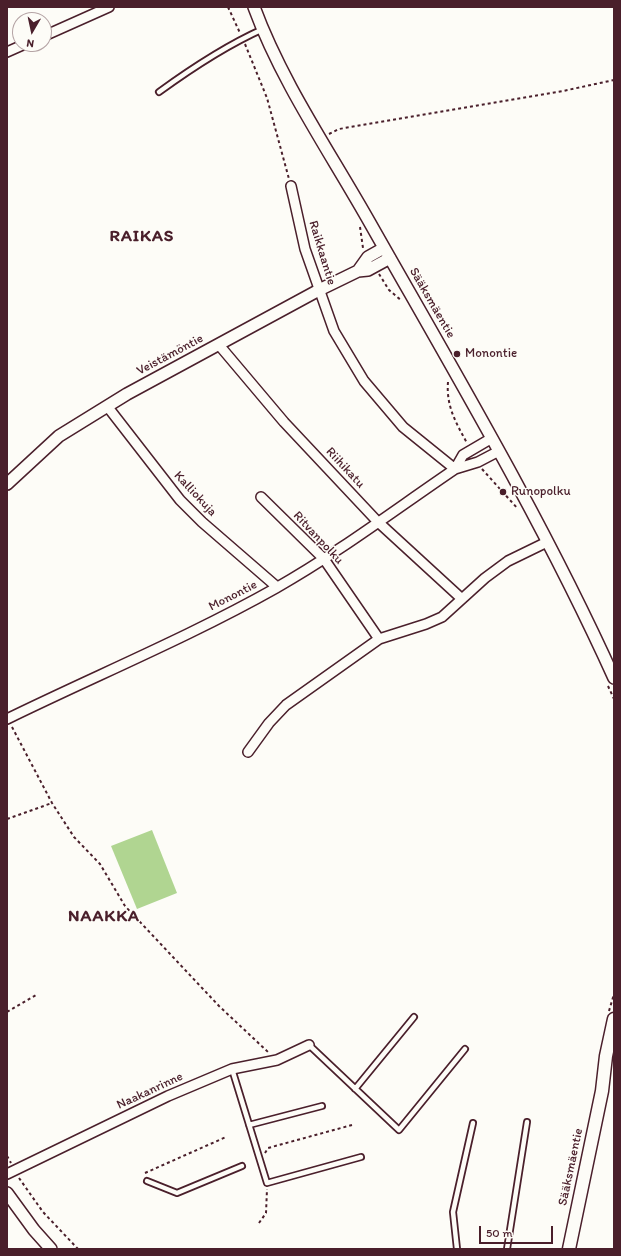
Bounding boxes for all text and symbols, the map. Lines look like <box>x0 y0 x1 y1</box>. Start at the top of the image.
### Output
north arrow <box>12 12 52 52</box>
text: N <box>26 36 35 50</box>
street label: Raikkaantie <box>305 219 339 287</box>
district label: RAIKAS <box>111 227 173 247</box>
street label: Sääksmäentie <box>405 265 459 341</box>
street label: Veistämöntie <box>134 331 206 379</box>
place label: Monontie <box>465 346 517 362</box>
marker: Monontie <box>452 349 462 359</box>
street label: Riihikatu <box>322 444 368 492</box>
street label: Kalliokuja <box>170 468 220 520</box>
place label: Runopolku <box>511 484 571 500</box>
marker: Runopolku <box>498 487 508 497</box>
street label: Ritvanpolku <box>289 508 347 568</box>
street label: Monontie <box>206 577 260 615</box>
district label: NAAKKA <box>68 907 140 927</box>
street label: Naakanrinne <box>114 1069 186 1113</box>
street label: Sääksmäentie <box>555 1127 587 1207</box>
scale bar <box>481 1218 555 1244</box>
text: 50 m <box>486 1226 512 1240</box>

